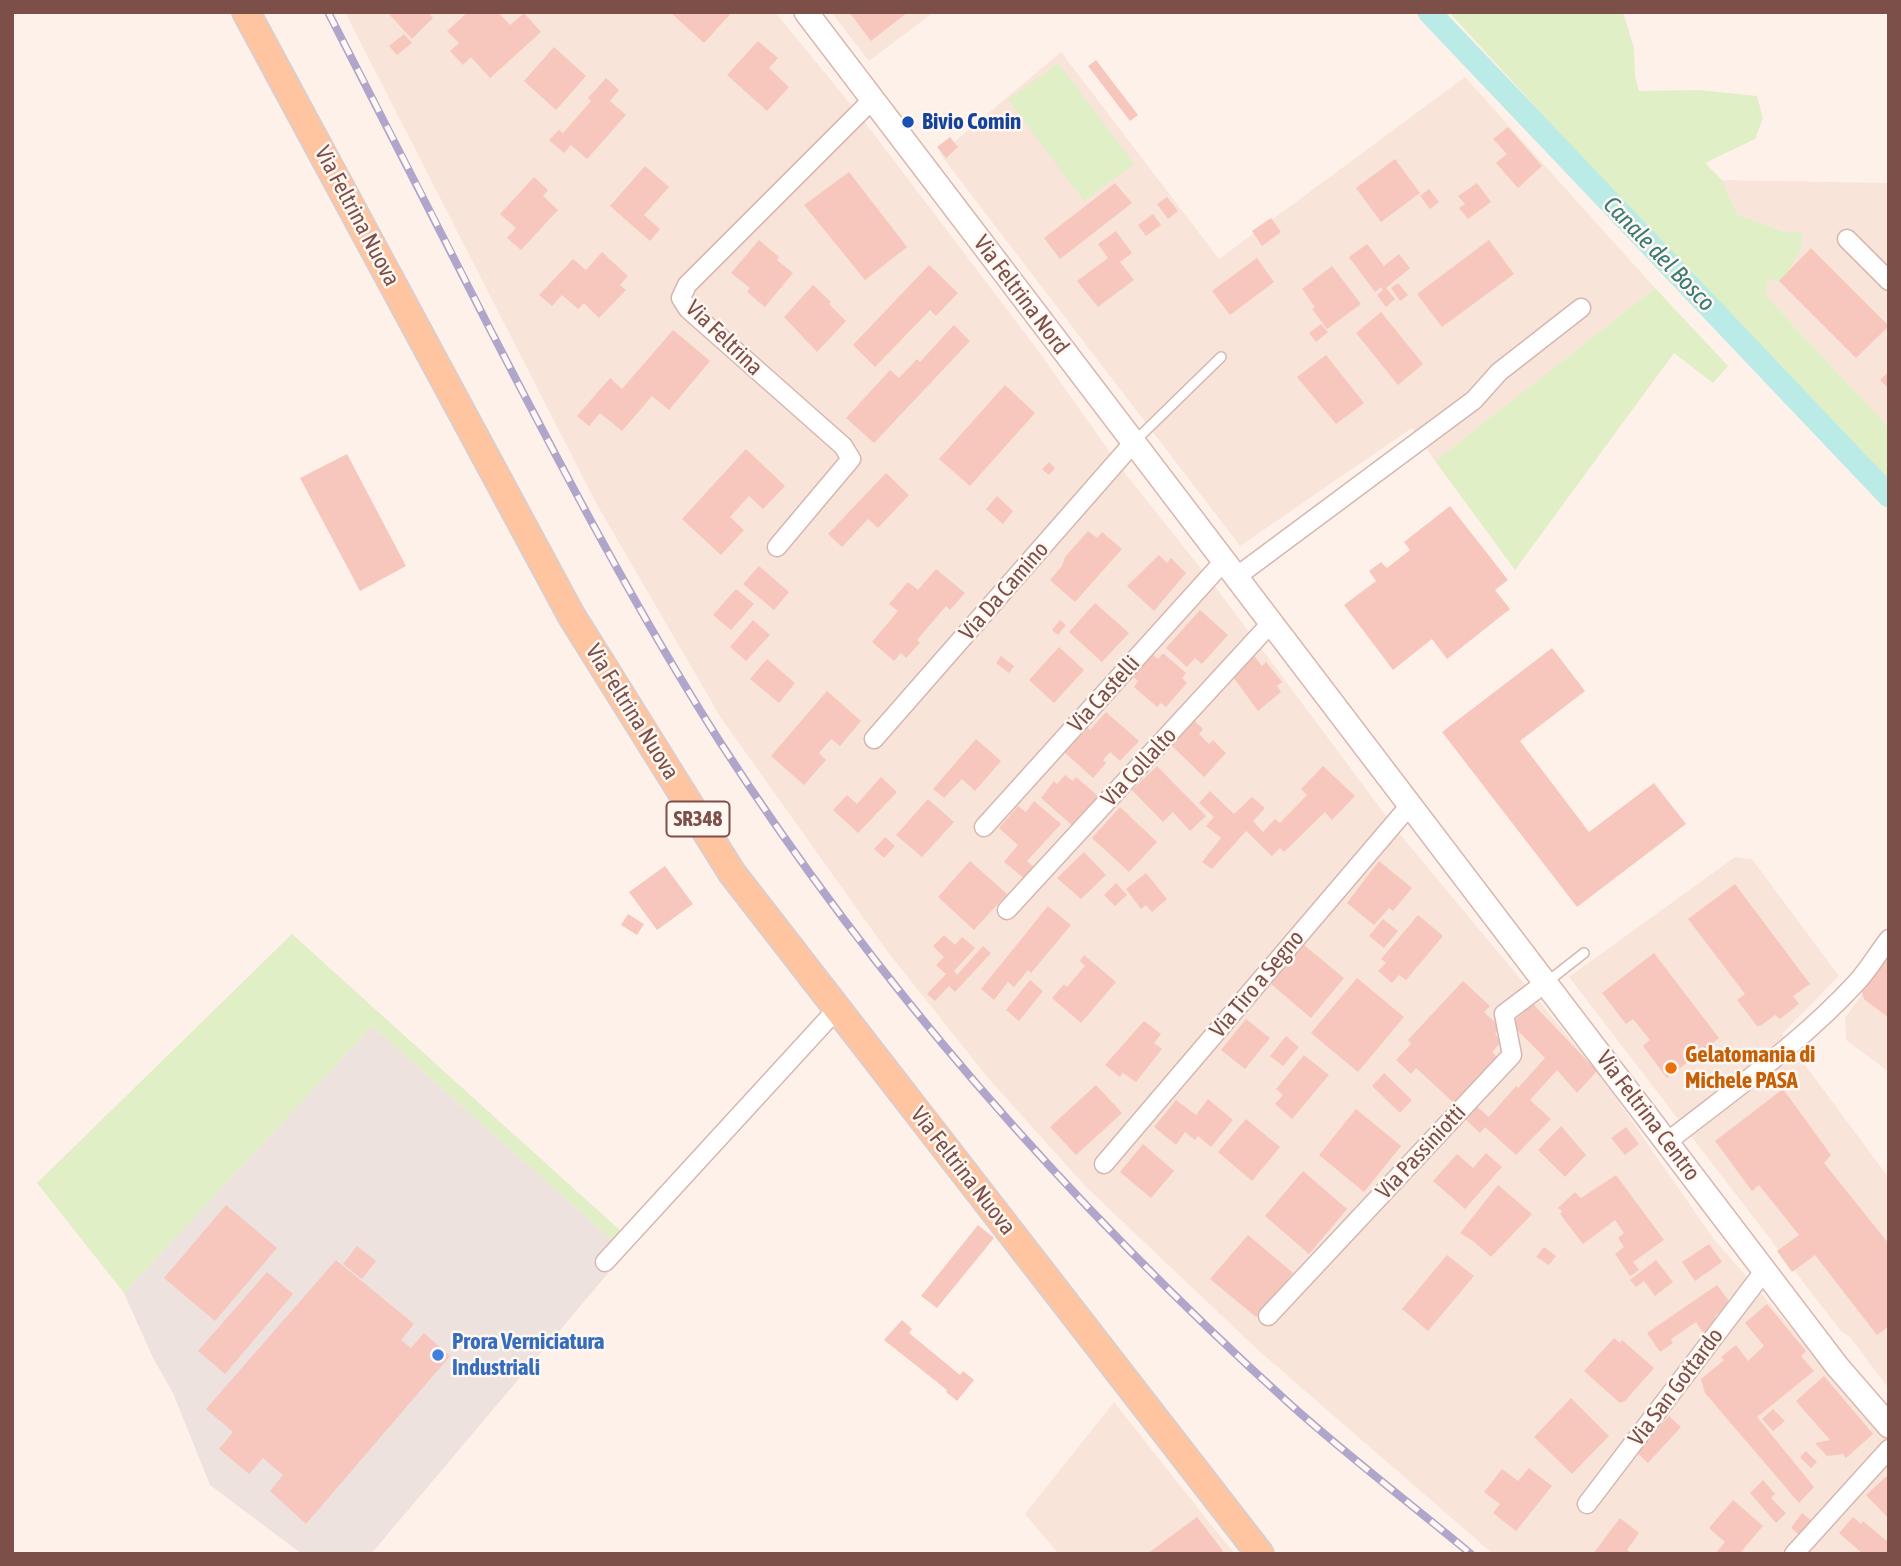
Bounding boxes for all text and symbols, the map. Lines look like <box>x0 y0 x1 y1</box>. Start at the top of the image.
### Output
place label: Bivio Comin <box>922 108 1021 136</box>
marker: Bivio Comin <box>900 114 916 130</box>
street label: Via Feltrina Nuova <box>309 141 405 291</box>
water label: Canale del Bosco <box>1597 191 1721 317</box>
street label: Via Feltrina Nord <box>967 230 1075 360</box>
street label: Via Feltrina <box>680 295 768 381</box>
street label: Via Da Camino <box>954 536 1054 646</box>
street label: Via Feltrina Nuova <box>579 639 685 785</box>
street label: Via Castelli <box>1062 650 1146 738</box>
street label: Via Collalto <box>1096 722 1182 812</box>
road number: SR348 <box>666 802 730 836</box>
street label: Via Tiro a Segno <box>1204 925 1310 1043</box>
place label: Gelatomania di Michele PASA <box>1685 1041 1815 1095</box>
street label: Via Feltrina Centro <box>1590 1046 1706 1186</box>
marker: Gelatomania di Michele PASA <box>1663 1060 1679 1076</box>
street label: Via Passiniotti <box>1370 1099 1472 1205</box>
street label: Via Feltrina Nuova <box>905 1102 1021 1240</box>
street label: Via San Gottardo <box>1623 1323 1729 1451</box>
place label: Prora Verniciatura Industriali <box>452 1328 605 1382</box>
marker: Prora Verniciatura Industriali <box>430 1347 446 1363</box>

